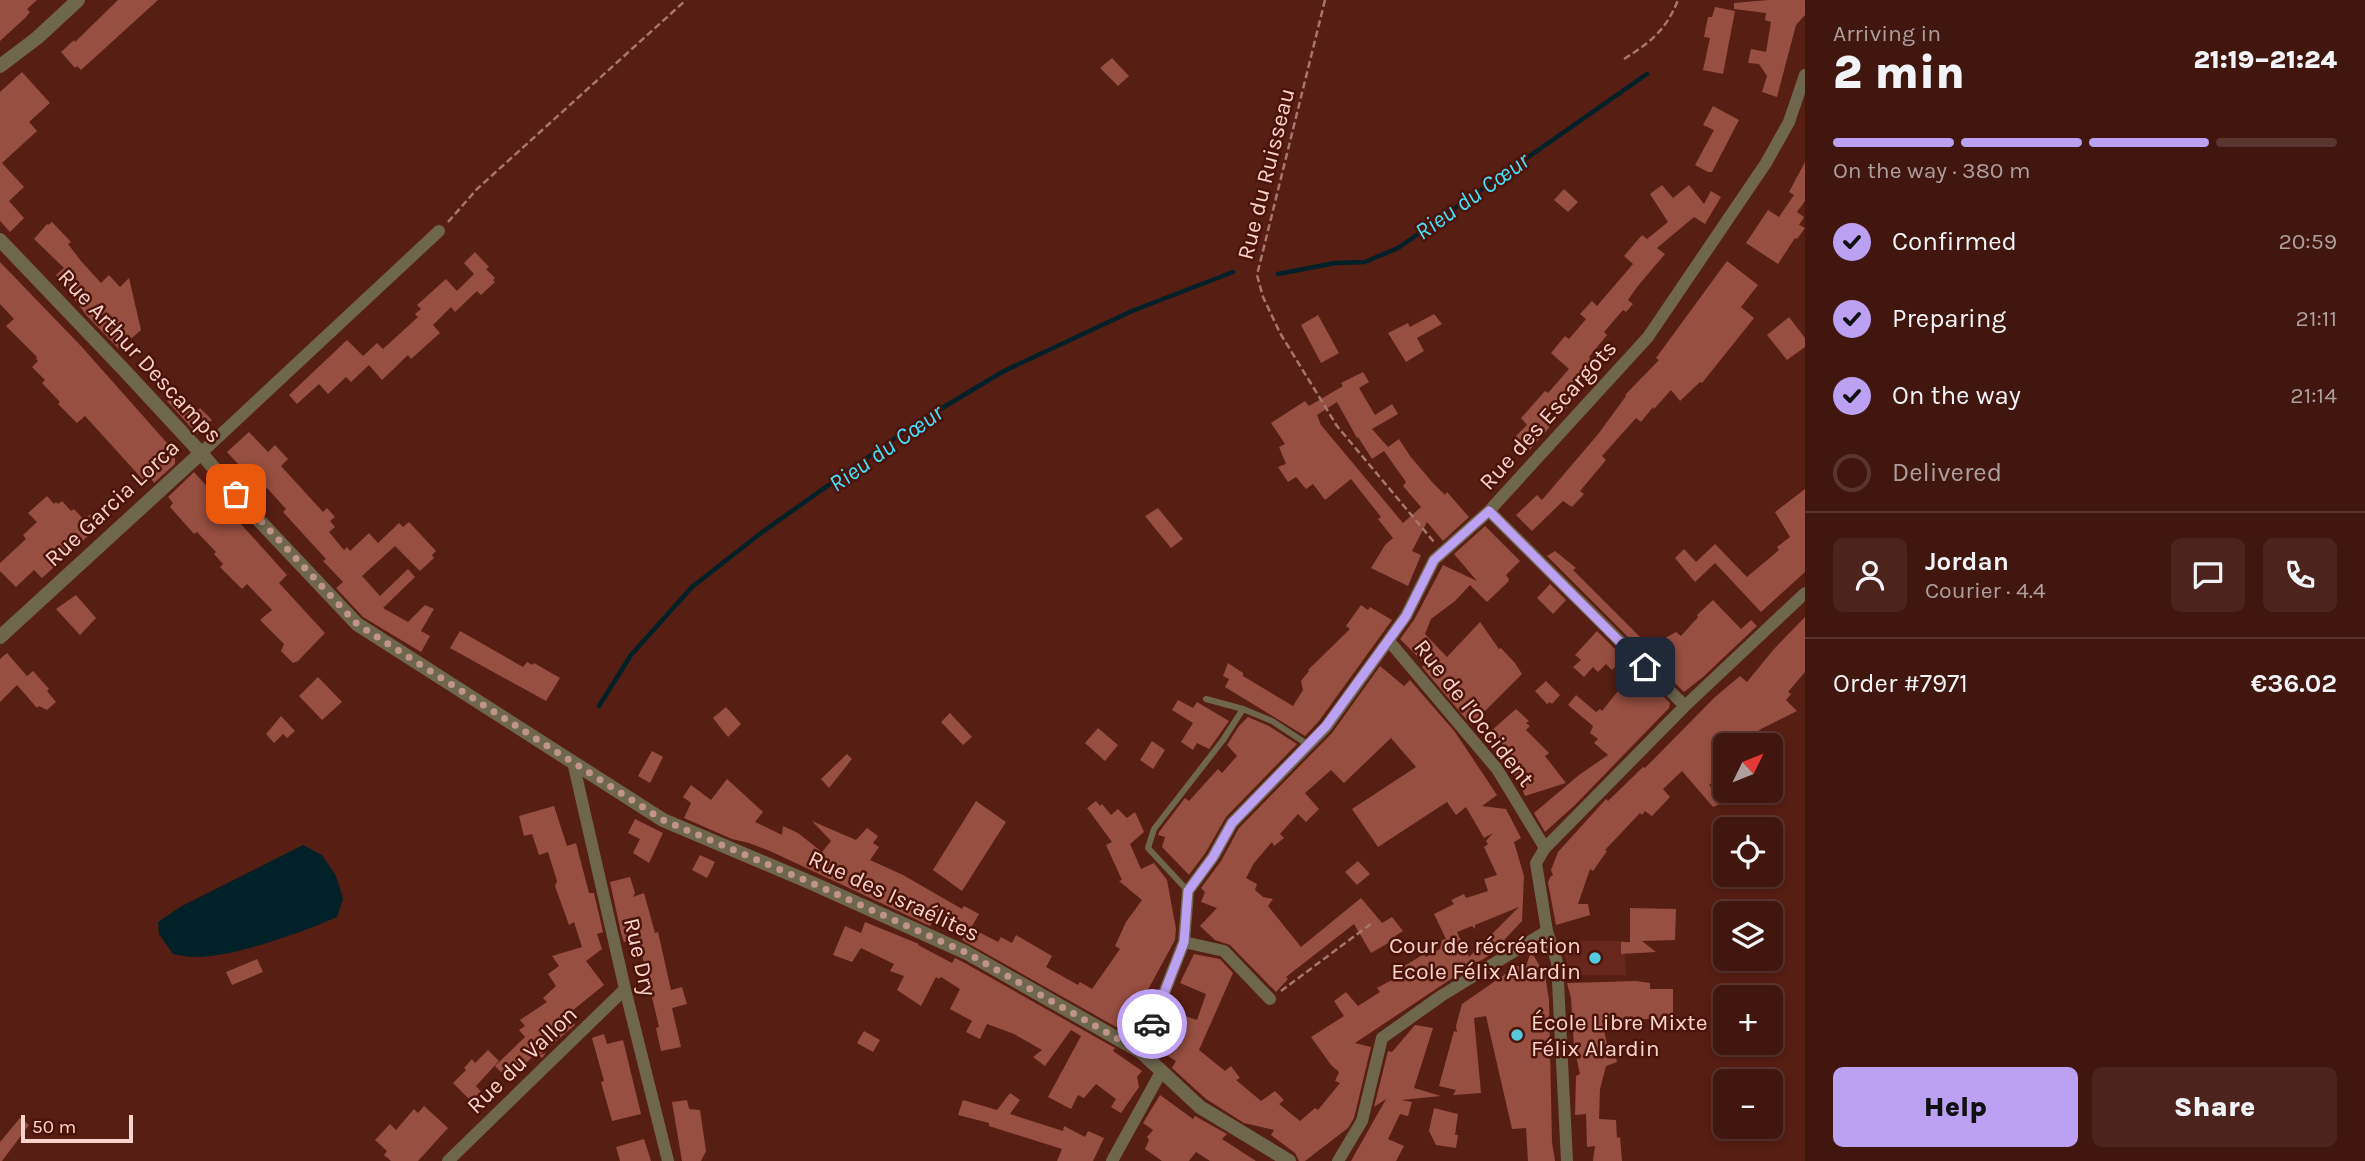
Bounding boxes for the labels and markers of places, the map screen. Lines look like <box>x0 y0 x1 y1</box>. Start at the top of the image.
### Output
pin <box>206 464 266 524</box>
pin <box>1615 637 1675 697</box>
place label: Cour de récréation Ecole Félix Alardin <box>1389 932 1581 985</box>
marker: Cour de récréation Ecole Félix Alardin <box>1587 950 1603 966</box>
place label: École Libre Mixte Félix Alardin <box>1531 1009 1707 1062</box>
marker: École Libre Mixte Félix Alardin <box>1509 1027 1525 1043</box>

